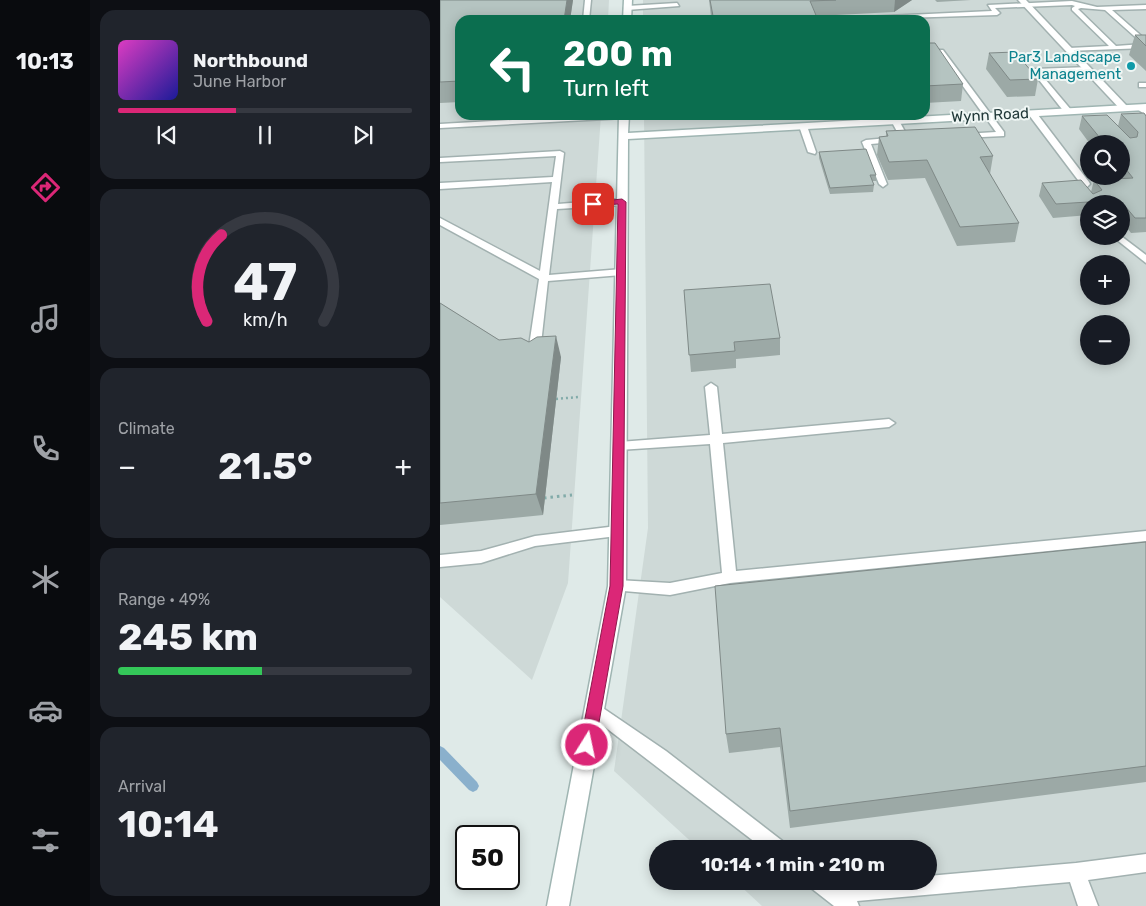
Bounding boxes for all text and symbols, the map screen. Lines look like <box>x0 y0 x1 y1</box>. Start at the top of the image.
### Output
text: 200 m <box>563 33 673 75</box>
icon: left <box>480 35 545 100</box>
text: 10:13 <box>16 48 74 75</box>
place label: Par3 Landscape Management <box>1009 48 1121 83</box>
text: Northbound <box>193 49 308 72</box>
marker: Par3 Landscape Management <box>1125 60 1137 72</box>
text: June Harbor <box>193 72 286 91</box>
text: Turn left <box>563 75 649 102</box>
street label: Wynn Road <box>951 104 1029 126</box>
icon: previous <box>153 121 181 149</box>
icon: pause <box>251 121 279 149</box>
icon: next <box>349 121 377 149</box>
map controls <box>1080 135 1130 365</box>
button: search <box>1080 135 1130 185</box>
icon: directions <box>28 170 63 205</box>
pin <box>572 183 614 225</box>
icon: arrive <box>579 190 607 218</box>
button: layers <box>1080 195 1130 245</box>
text: 47 <box>233 251 297 313</box>
button: + <box>1080 255 1130 305</box>
icon: music <box>28 301 63 336</box>
text: km/h <box>243 309 287 330</box>
button: − <box>1080 315 1130 365</box>
text: Climate <box>118 419 175 438</box>
icon: phone <box>28 431 63 466</box>
text: 21.5° <box>218 443 313 489</box>
text: − <box>118 450 136 483</box>
text: + <box>395 450 412 483</box>
icon: climate <box>28 562 63 597</box>
text: Range · 49% <box>118 590 210 609</box>
text: 245 km <box>118 614 258 660</box>
icon: car <box>28 693 63 728</box>
position arrow <box>560 718 612 770</box>
text: Arrival <box>118 777 166 796</box>
text: 10:14 <box>118 801 219 847</box>
icon: filters <box>28 823 63 858</box>
speed limit sign: 50 <box>455 825 520 890</box>
text: 10:14 · 1 min · 210 m <box>701 853 885 876</box>

